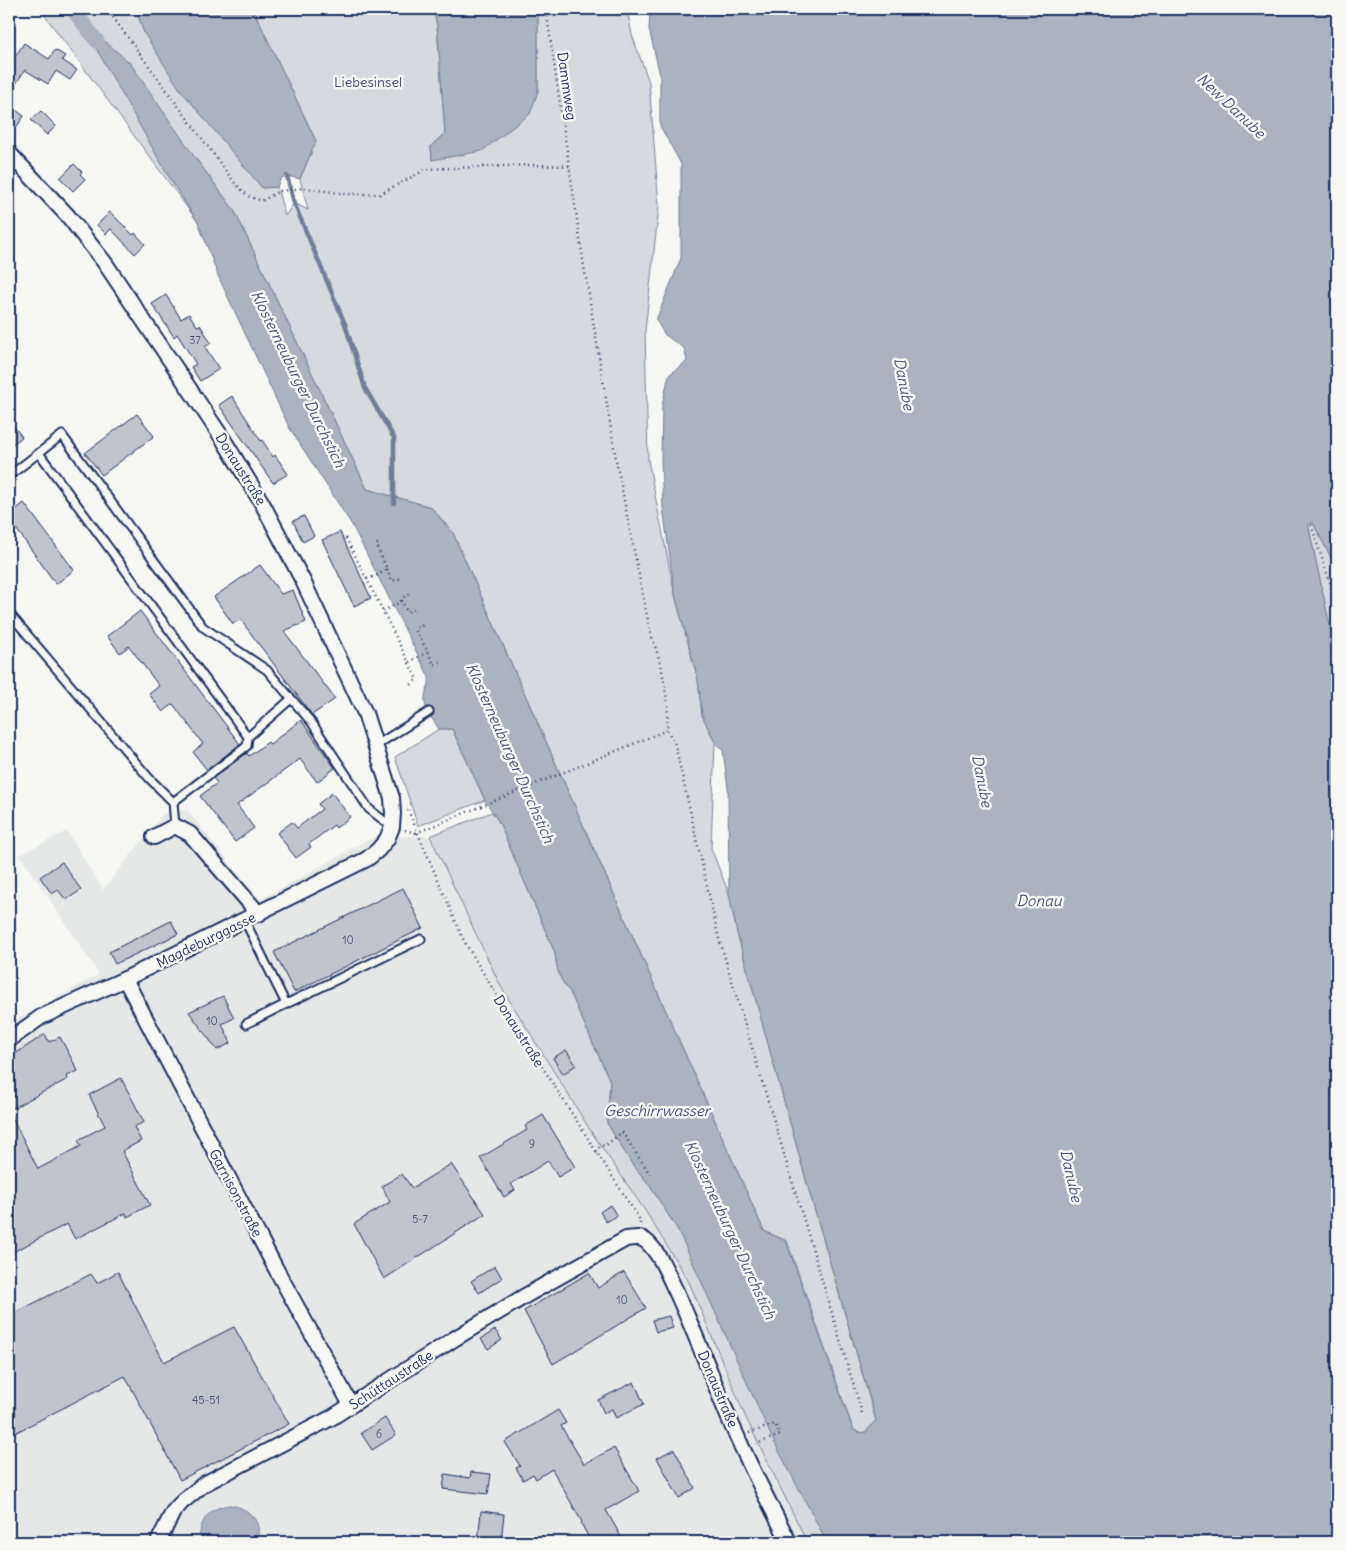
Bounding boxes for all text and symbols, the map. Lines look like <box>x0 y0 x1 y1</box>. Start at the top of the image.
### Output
street label: Dammweg <box>553 51 581 121</box>
water label: New Danube <box>1193 69 1270 143</box>
park label: Liebesinsel <box>334 73 402 91</box>
water label: Klosterneuburger Durchstich <box>247 287 350 471</box>
house number: 37 <box>189 333 201 347</box>
water label: Danube <box>890 356 919 413</box>
street label: Donaustraße <box>212 430 270 508</box>
water label: Klosterneuburger Durchstich <box>462 660 559 846</box>
water label: Danube <box>968 753 997 810</box>
water label: Donau <box>1016 891 1063 910</box>
street label: Magdeburggasse <box>153 908 259 972</box>
house number: 10 <box>342 933 354 947</box>
street label: Donaustraße <box>490 992 548 1070</box>
house number: 10 <box>206 1014 218 1028</box>
water label: Geschirrwasser <box>604 1101 712 1120</box>
house number: 9 <box>529 1137 535 1151</box>
water label: Klosterneuburger Durchstich <box>681 1137 780 1322</box>
street label: Garnisonstraße <box>205 1146 267 1240</box>
water label: Danube <box>1056 1148 1087 1205</box>
house number: 5-7 <box>412 1212 429 1226</box>
house number: 10 <box>616 1293 628 1307</box>
street label: Schüttaustraße <box>346 1346 436 1414</box>
street label: Donaustraße <box>694 1348 742 1430</box>
house number: 45-51 <box>192 1393 220 1407</box>
house number: 6 <box>376 1427 382 1441</box>

